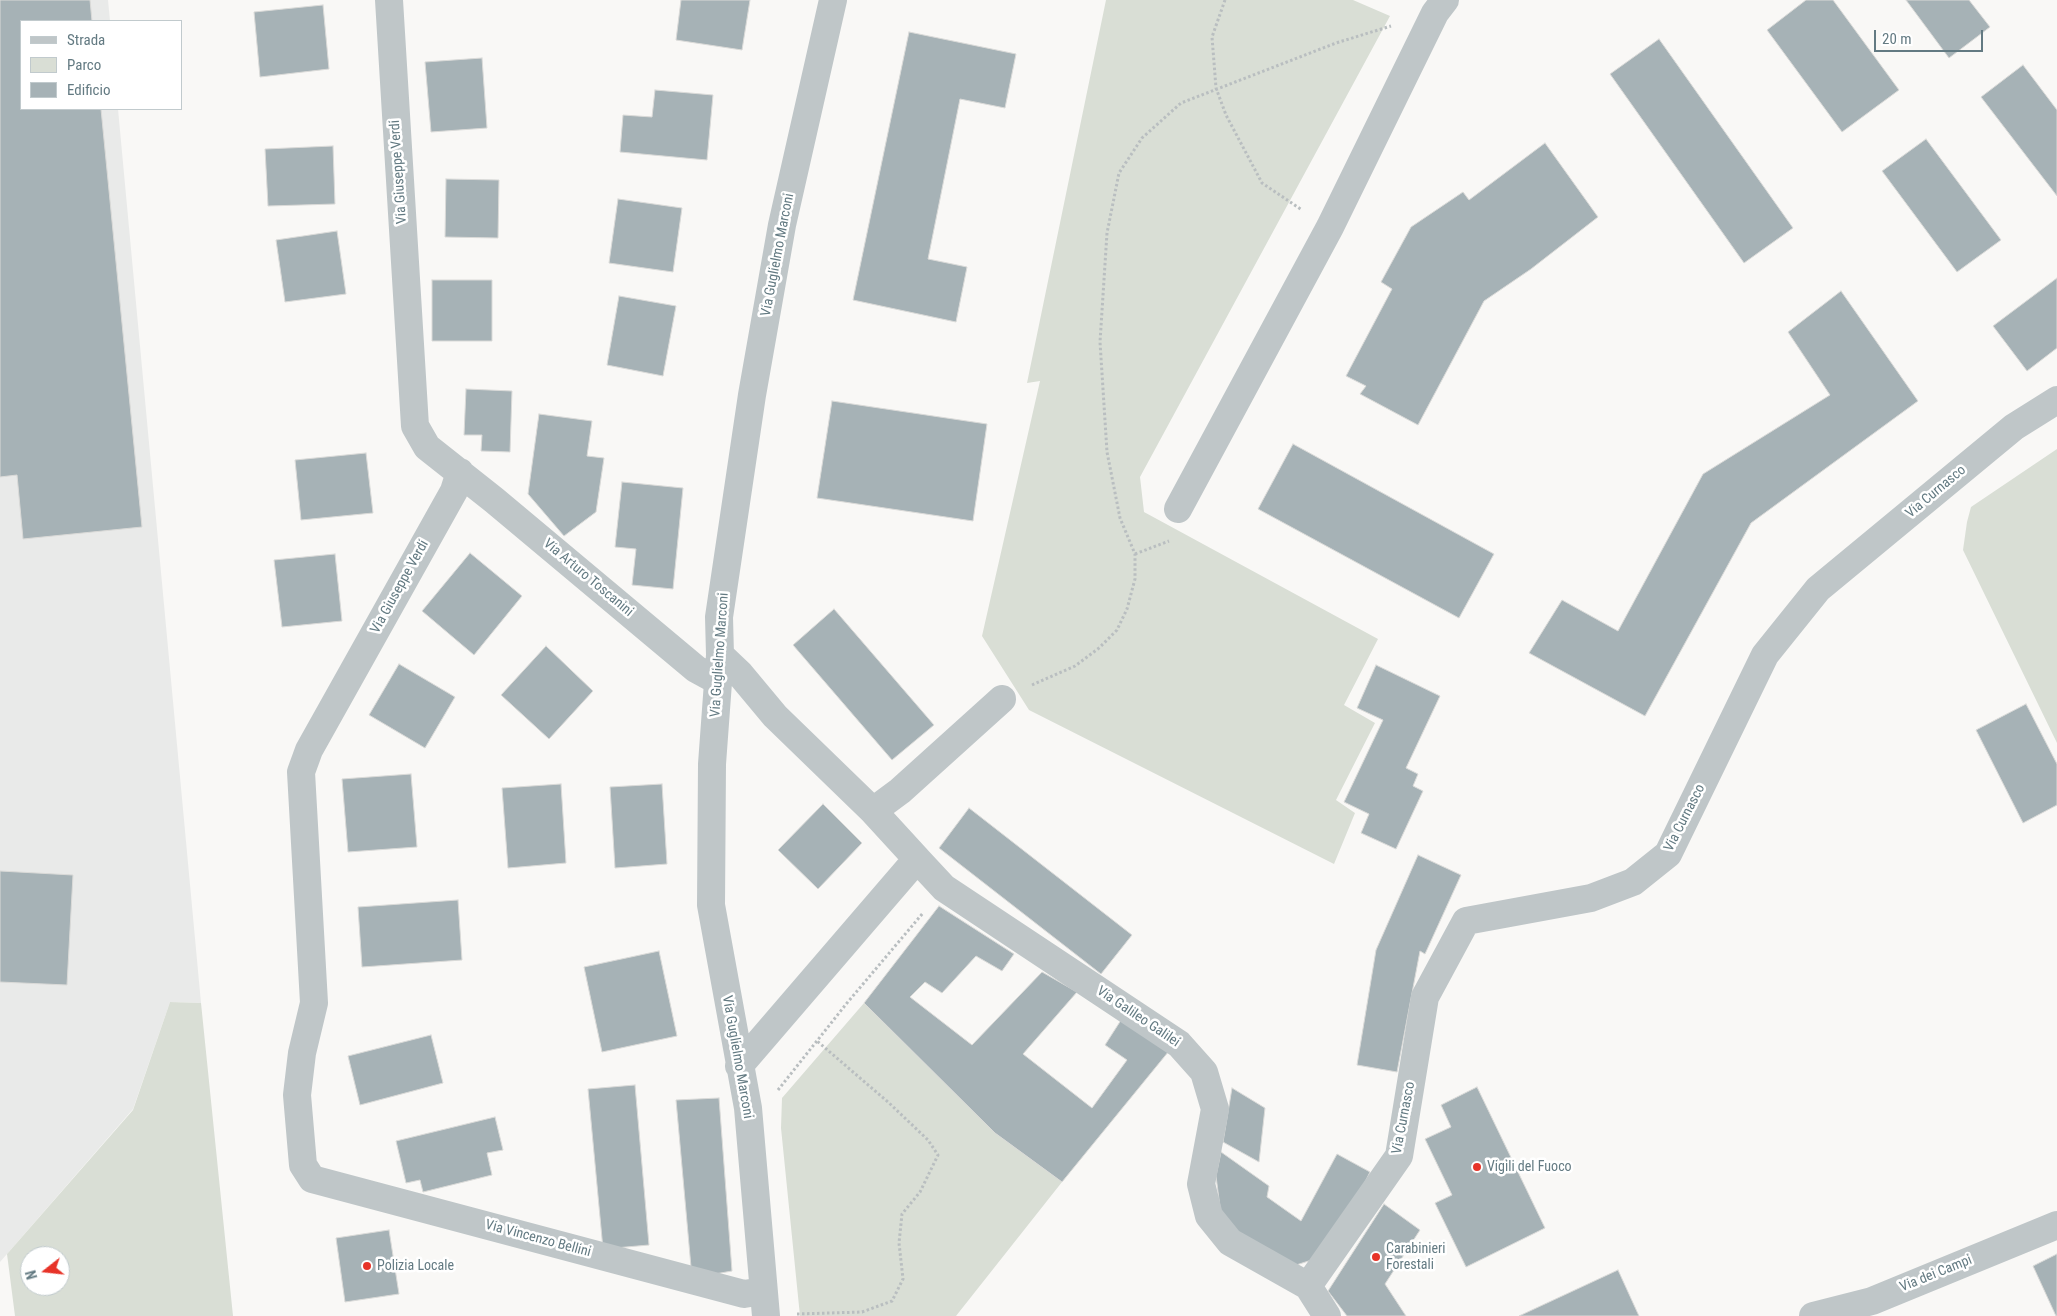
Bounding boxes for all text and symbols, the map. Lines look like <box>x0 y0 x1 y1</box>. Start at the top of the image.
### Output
legend <box>20 20 182 110</box>
scale bar <box>1877 20 1986 52</box>
text: 20 m <box>1882 30 1912 48</box>
text: Strada <box>67 31 105 49</box>
text: Parco <box>67 56 101 74</box>
text: Edificio <box>67 81 110 99</box>
street label: Via Giuseppe Verdi <box>387 119 411 225</box>
street label: Via Guglielmo Marconi <box>758 192 798 318</box>
street label: Via Curnasco <box>1903 462 1969 522</box>
street label: Via Arturo Toscanini <box>540 536 636 620</box>
street label: Via Giuseppe Verdi <box>367 537 433 637</box>
street label: Via Guglielmo Marconi <box>707 592 733 718</box>
street label: Via Curnasco <box>1661 782 1709 854</box>
street label: Via Galileo Galilei <box>1093 983 1183 1051</box>
street label: Via Guglielmo Marconi <box>718 994 756 1120</box>
street label: Via Curnasco <box>1389 1080 1419 1156</box>
place label: Vigili del Fuoco <box>1487 1159 1572 1175</box>
marker: Vigili del Fuoco <box>1471 1161 1483 1173</box>
street label: Via Vincenzo Bellini <box>483 1217 593 1261</box>
place label: Carabinieri Forestali <box>1386 1241 1445 1274</box>
north arrow <box>20 1246 70 1296</box>
marker: Carabinieri Forestali <box>1370 1251 1382 1263</box>
street label: Via dei Campi <box>1898 1252 1974 1296</box>
place label: Polizia Locale <box>377 1258 454 1274</box>
marker: Polizia Locale <box>361 1260 373 1272</box>
text: N <box>23 1269 40 1281</box>

